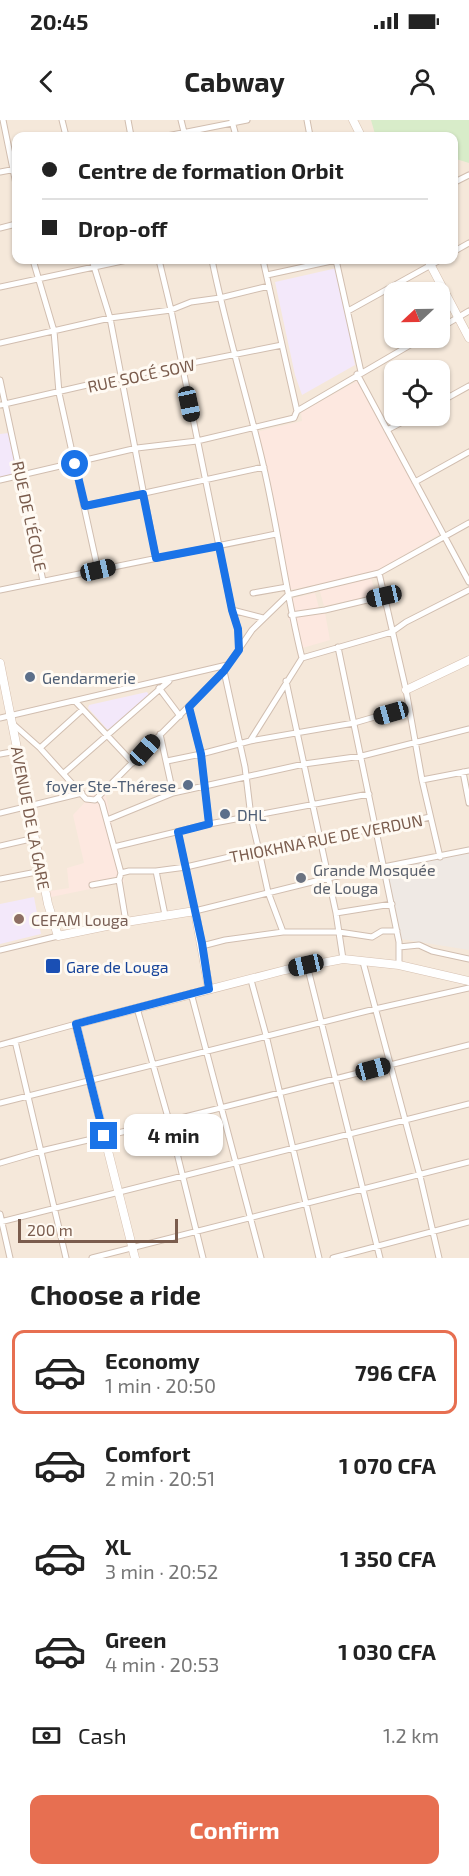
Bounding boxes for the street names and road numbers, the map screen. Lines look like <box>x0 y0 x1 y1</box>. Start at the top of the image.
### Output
street label: RUE SOCÉ SOW <box>86 354 196 396</box>
street label: RUE DE L'ÉCOLE <box>9 459 51 573</box>
street label: AVENUE DE LA GARE <box>8 745 54 891</box>
street label: THIOKHNA RUE DE VERDUN <box>228 810 424 866</box>

